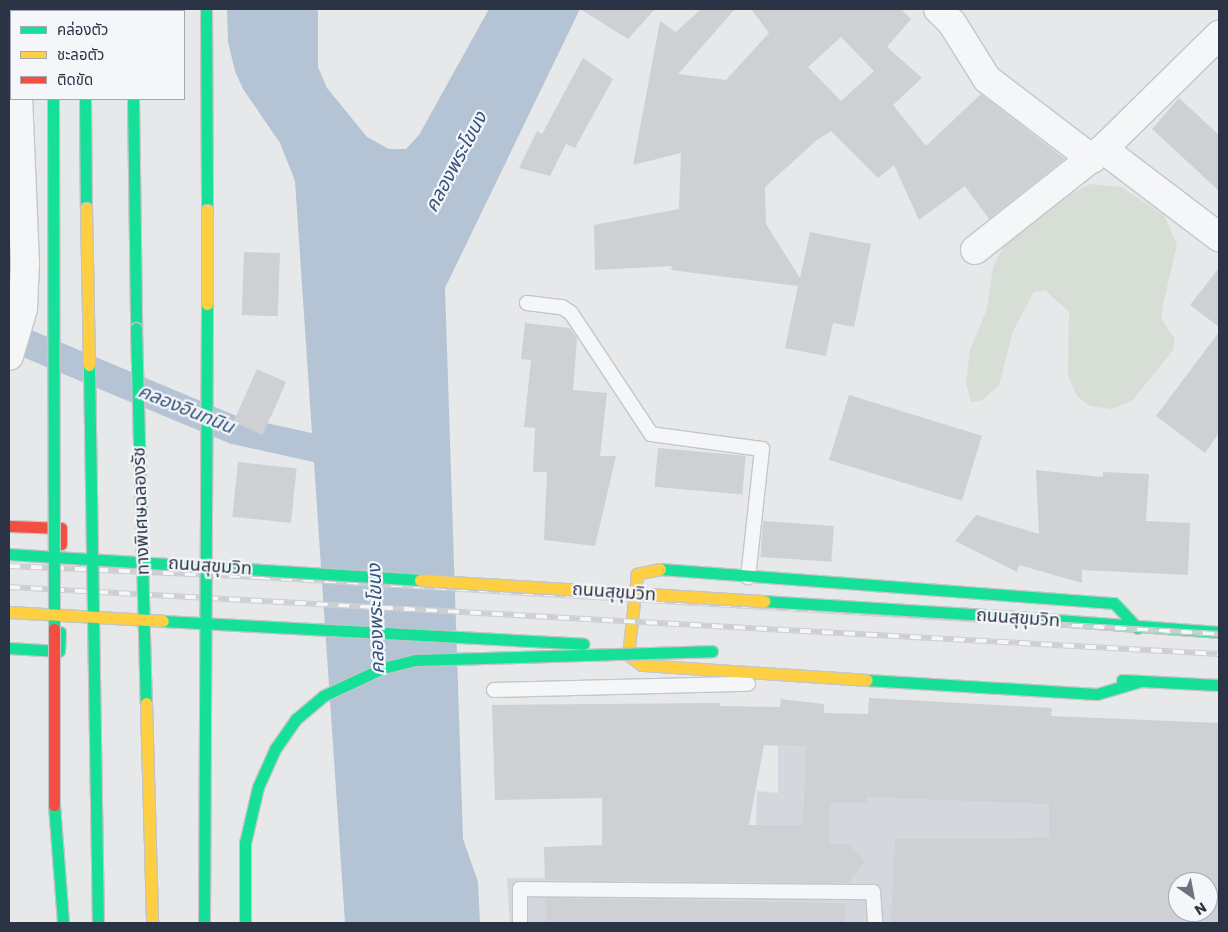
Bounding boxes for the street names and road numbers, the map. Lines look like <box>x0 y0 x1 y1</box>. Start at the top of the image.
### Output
street label: ทางพิเศษฉลองรัช <box>128 447 154 575</box>
street label: ถนนสุขุมวิท <box>167 552 253 580</box>
street label: ถนนสุขุมวิท <box>571 578 657 606</box>
street label: ถนนสุขุมวิท <box>975 604 1061 632</box>

